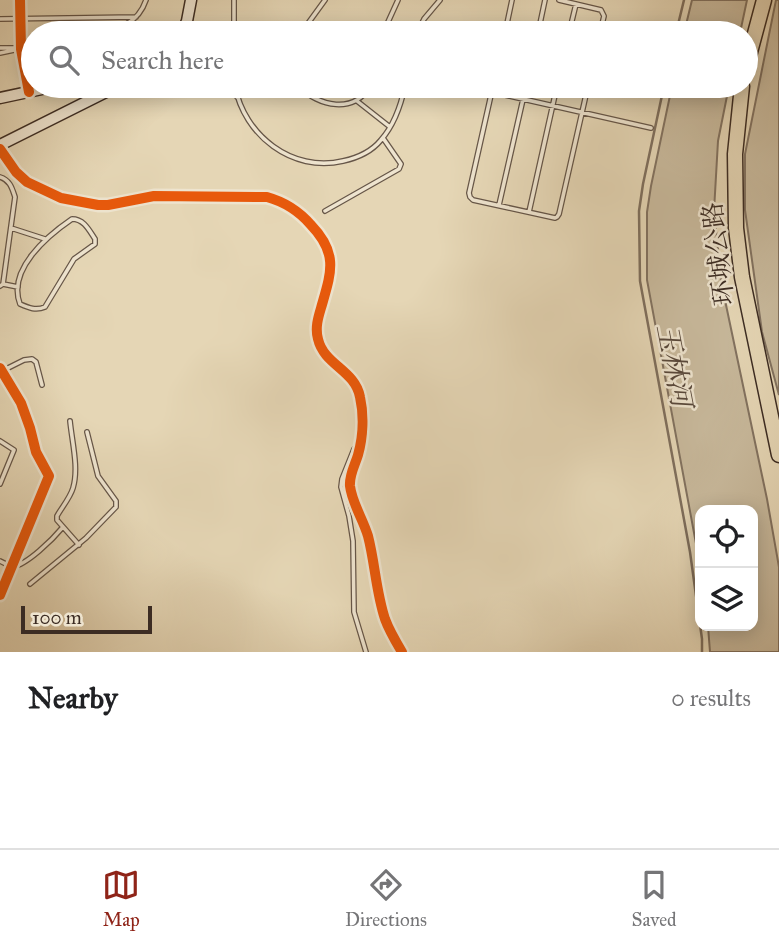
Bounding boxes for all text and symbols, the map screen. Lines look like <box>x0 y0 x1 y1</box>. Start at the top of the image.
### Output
search box <box>21 21 758 98</box>
icon: search <box>45 41 83 79</box>
text: Search here <box>101 44 224 76</box>
street label: 环城公路 <box>696 200 740 308</box>
water label: 玉林河 <box>649 321 701 415</box>
map controls <box>695 505 758 631</box>
button: locate <box>695 505 758 568</box>
button: layers <box>695 568 758 631</box>
scale bar <box>21 603 152 635</box>
text: 100 m <box>32 606 82 629</box>
text: Nearby <box>28 680 118 716</box>
text: 0 results <box>671 684 751 712</box>
tab: Map <box>102 866 140 931</box>
tab: Directions <box>345 866 427 931</box>
tab: Saved <box>632 866 677 931</box>

